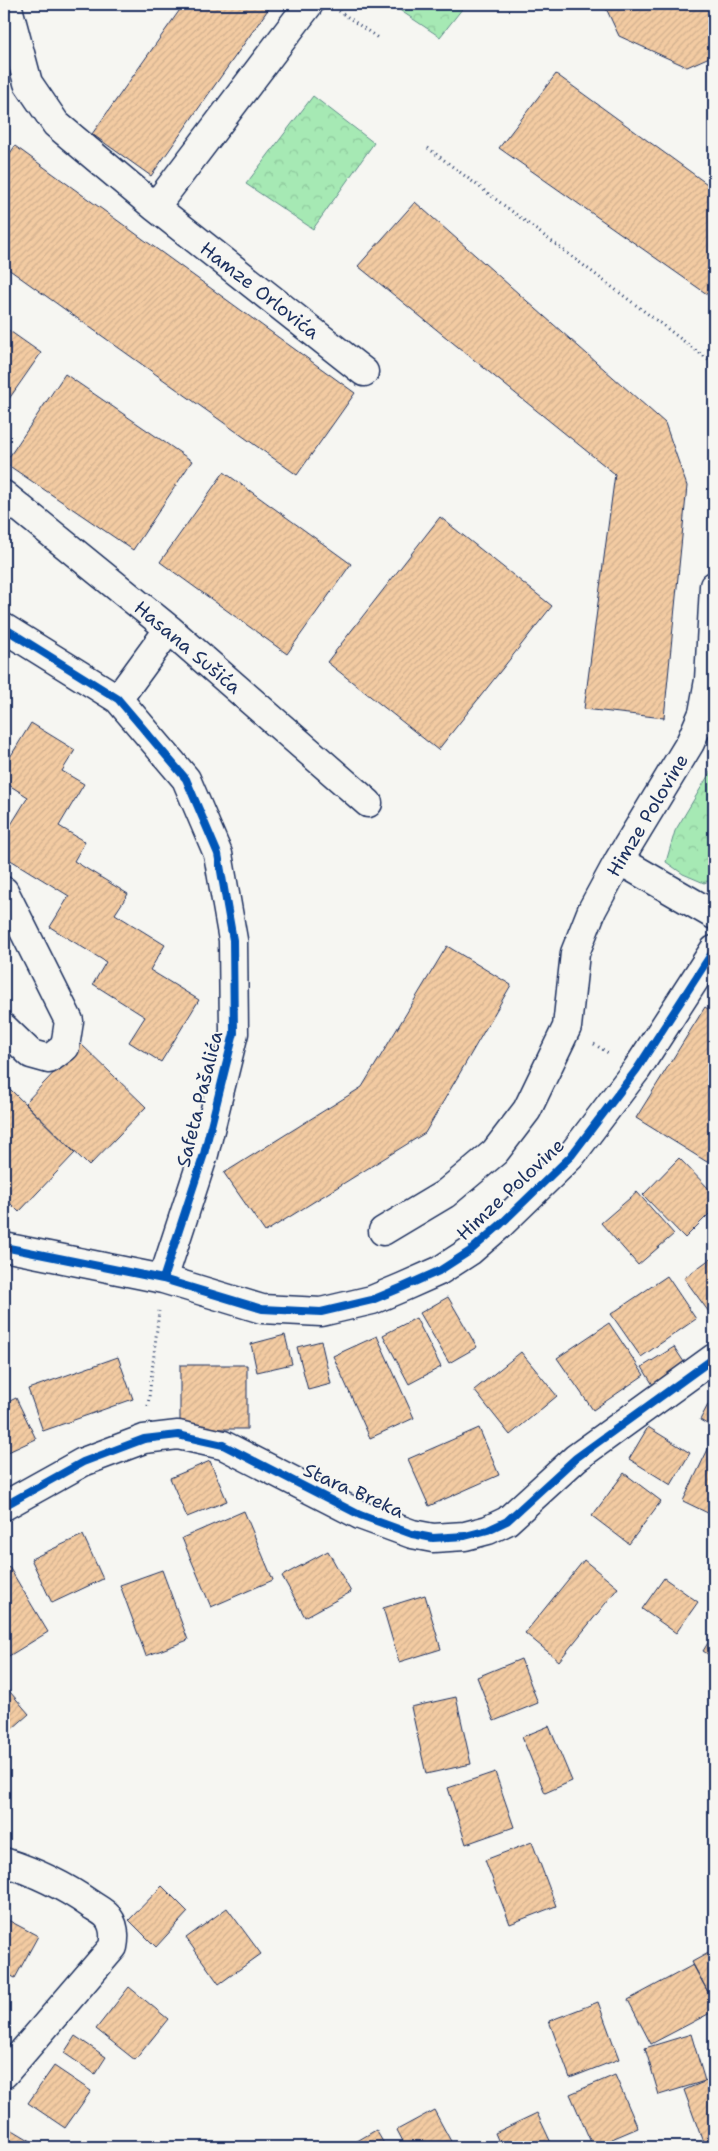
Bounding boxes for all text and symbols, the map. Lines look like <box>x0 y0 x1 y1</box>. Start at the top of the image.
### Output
street label: Hamze Orlovića <box>195 236 325 345</box>
street label: Hasana Sušića <box>129 595 247 700</box>
street label: Himze Polovine <box>601 749 694 881</box>
street label: Safeta Pašalića <box>171 1028 229 1170</box>
street label: Himze Polovine <box>451 1133 570 1246</box>
street label: Stara Breka <box>300 1457 408 1524</box>

